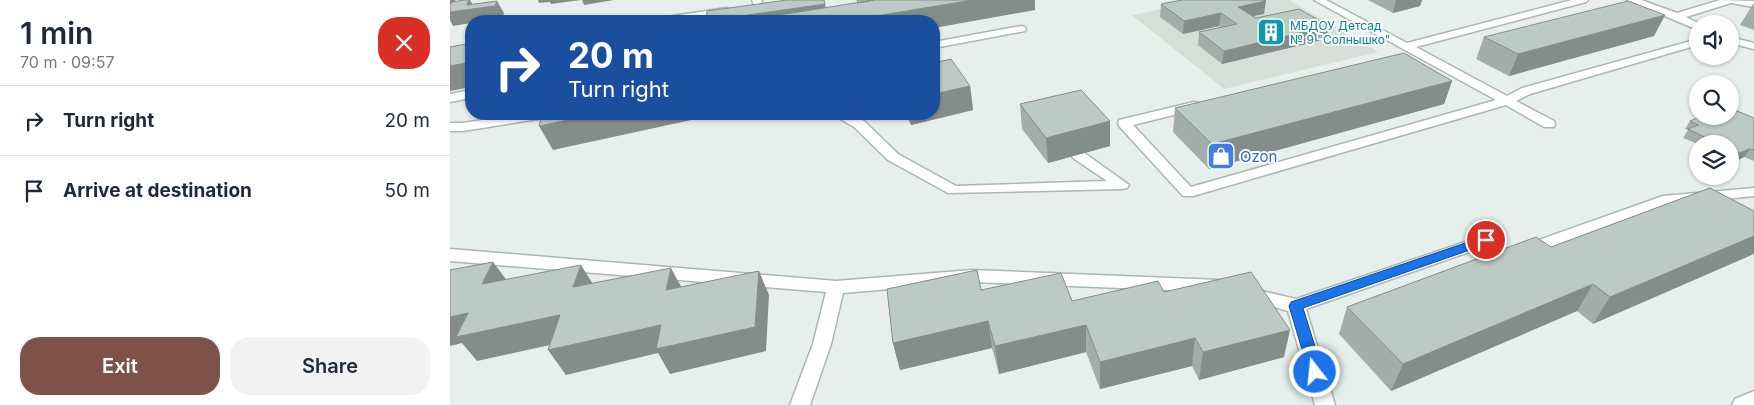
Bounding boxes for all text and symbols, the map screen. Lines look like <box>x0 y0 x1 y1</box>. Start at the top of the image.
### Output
text: 1 min <box>20 15 93 51</box>
map controls <box>1689 15 1739 185</box>
button: sound <box>1689 15 1739 65</box>
button: close <box>378 17 430 69</box>
building icon: МБДОУ Детсад № 9 "Солнышко" <box>1256 17 1286 47</box>
place label: МБДОУ Детсад № 9 "Солнышко" <box>1290 18 1390 47</box>
text: 20 m <box>568 34 654 76</box>
icon: right <box>485 35 550 100</box>
text: 70 m · 09:57 <box>20 52 114 72</box>
button: search <box>1689 75 1739 125</box>
text: Turn right <box>568 76 669 102</box>
icon: right <box>20 107 48 135</box>
text: Turn right <box>63 109 154 132</box>
text: 20 m <box>384 109 430 132</box>
button: layers <box>1689 135 1739 185</box>
shop icon: Ozon <box>1206 141 1236 171</box>
place label: Ozon <box>1240 147 1277 166</box>
icon: arrive <box>20 177 48 205</box>
text: Arrive at destination <box>63 179 252 202</box>
text: 50 m <box>384 179 430 202</box>
pin <box>1465 219 1507 261</box>
icon: arrive <box>1472 226 1500 254</box>
button: Exit <box>20 337 220 395</box>
button: Share <box>230 337 430 395</box>
position arrow <box>1288 345 1340 397</box>

